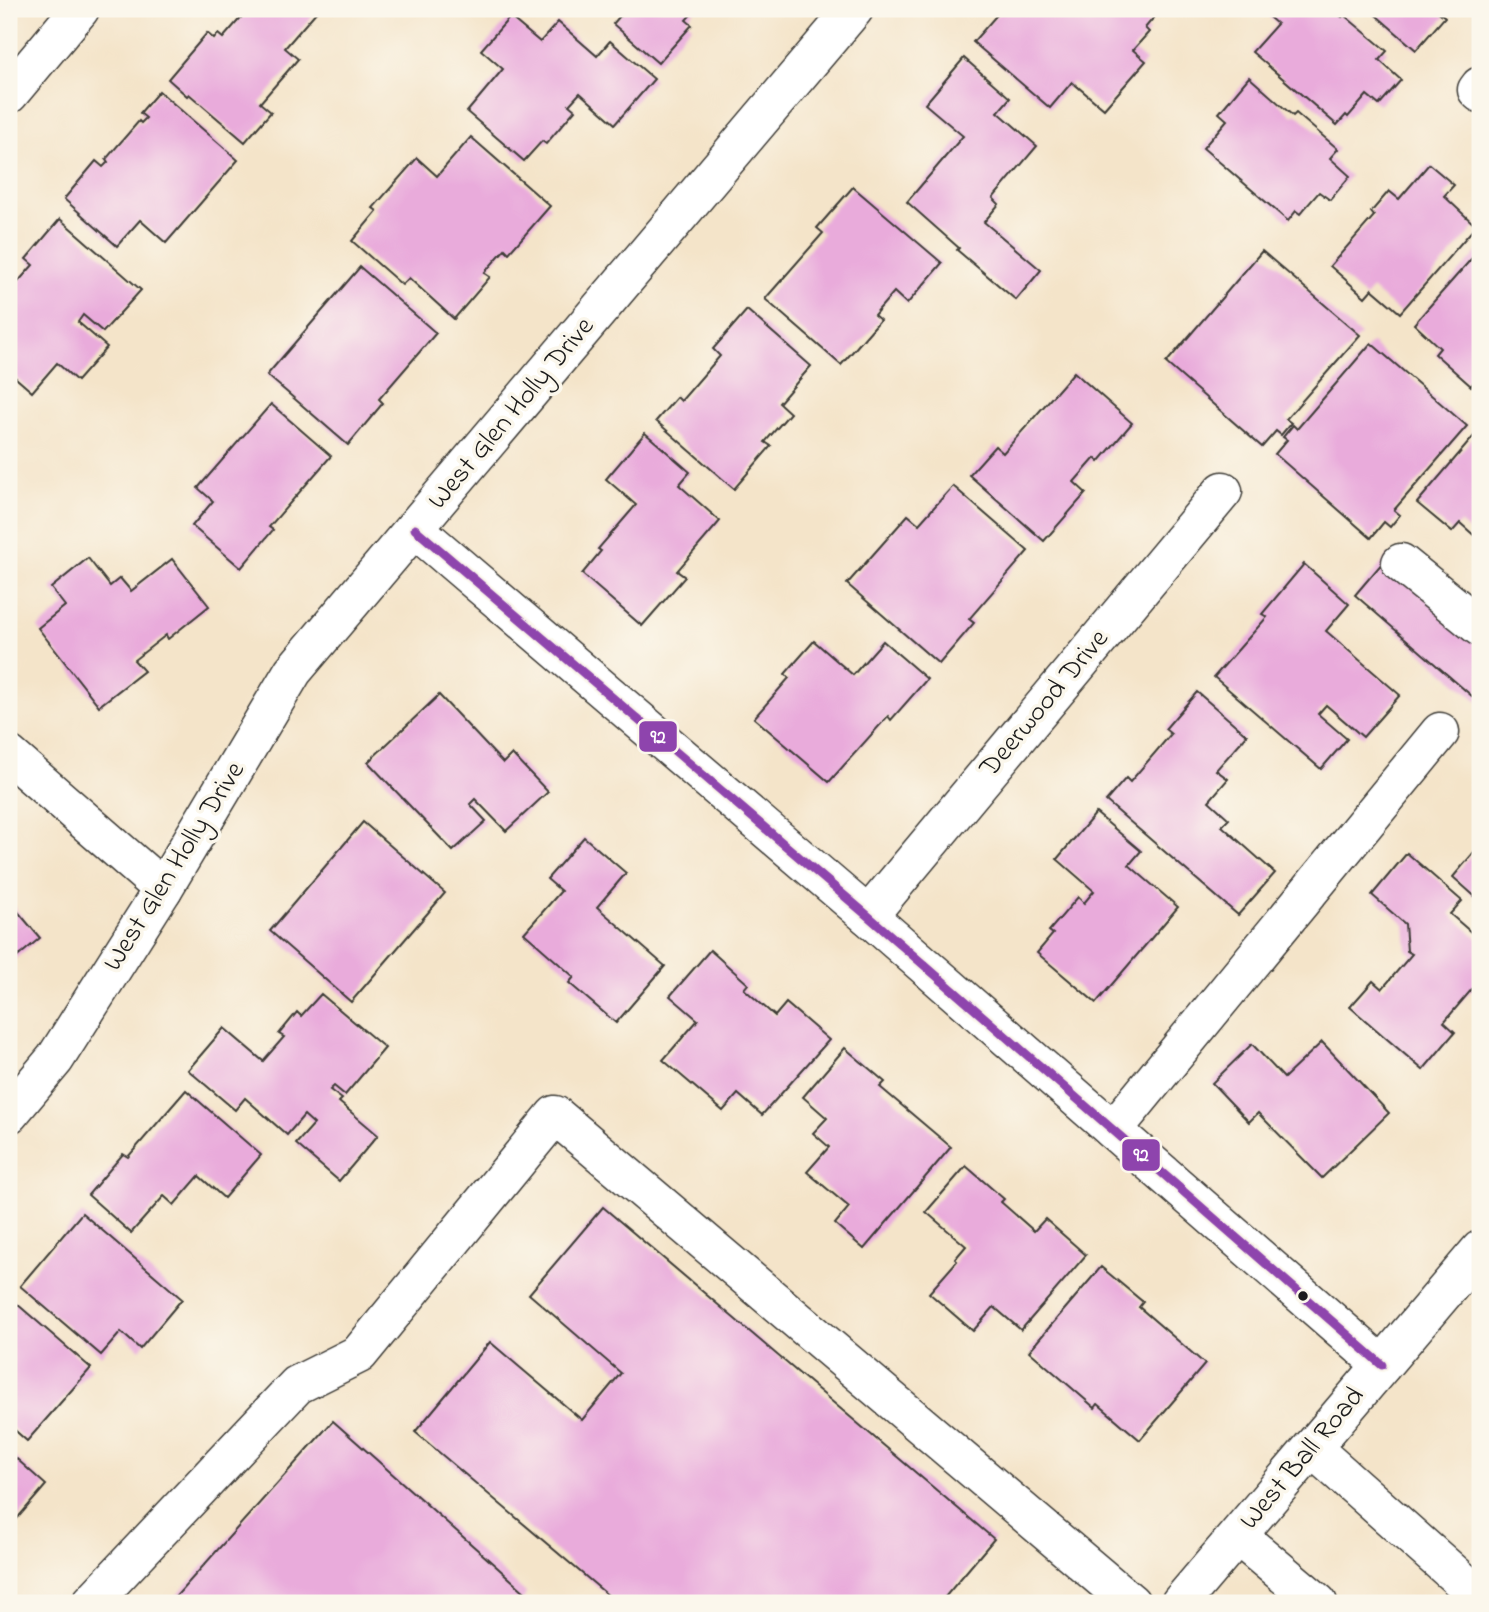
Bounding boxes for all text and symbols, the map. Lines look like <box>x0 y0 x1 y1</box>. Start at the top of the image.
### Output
street label: West Glen Holly Drive <box>419 308 605 519</box>
street label: Deerwood Drive <box>970 620 1120 788</box>
line badge: 92 <box>638 720 678 753</box>
text: 92 <box>649 725 666 752</box>
street label: West Glen Holly Drive <box>94 754 256 980</box>
line badge: 92 <box>1121 1138 1161 1172</box>
text: 92 <box>1132 1143 1149 1170</box>
unlabelled marker <box>1296 1289 1310 1303</box>
street label: West Ball Road <box>1231 1378 1375 1540</box>

